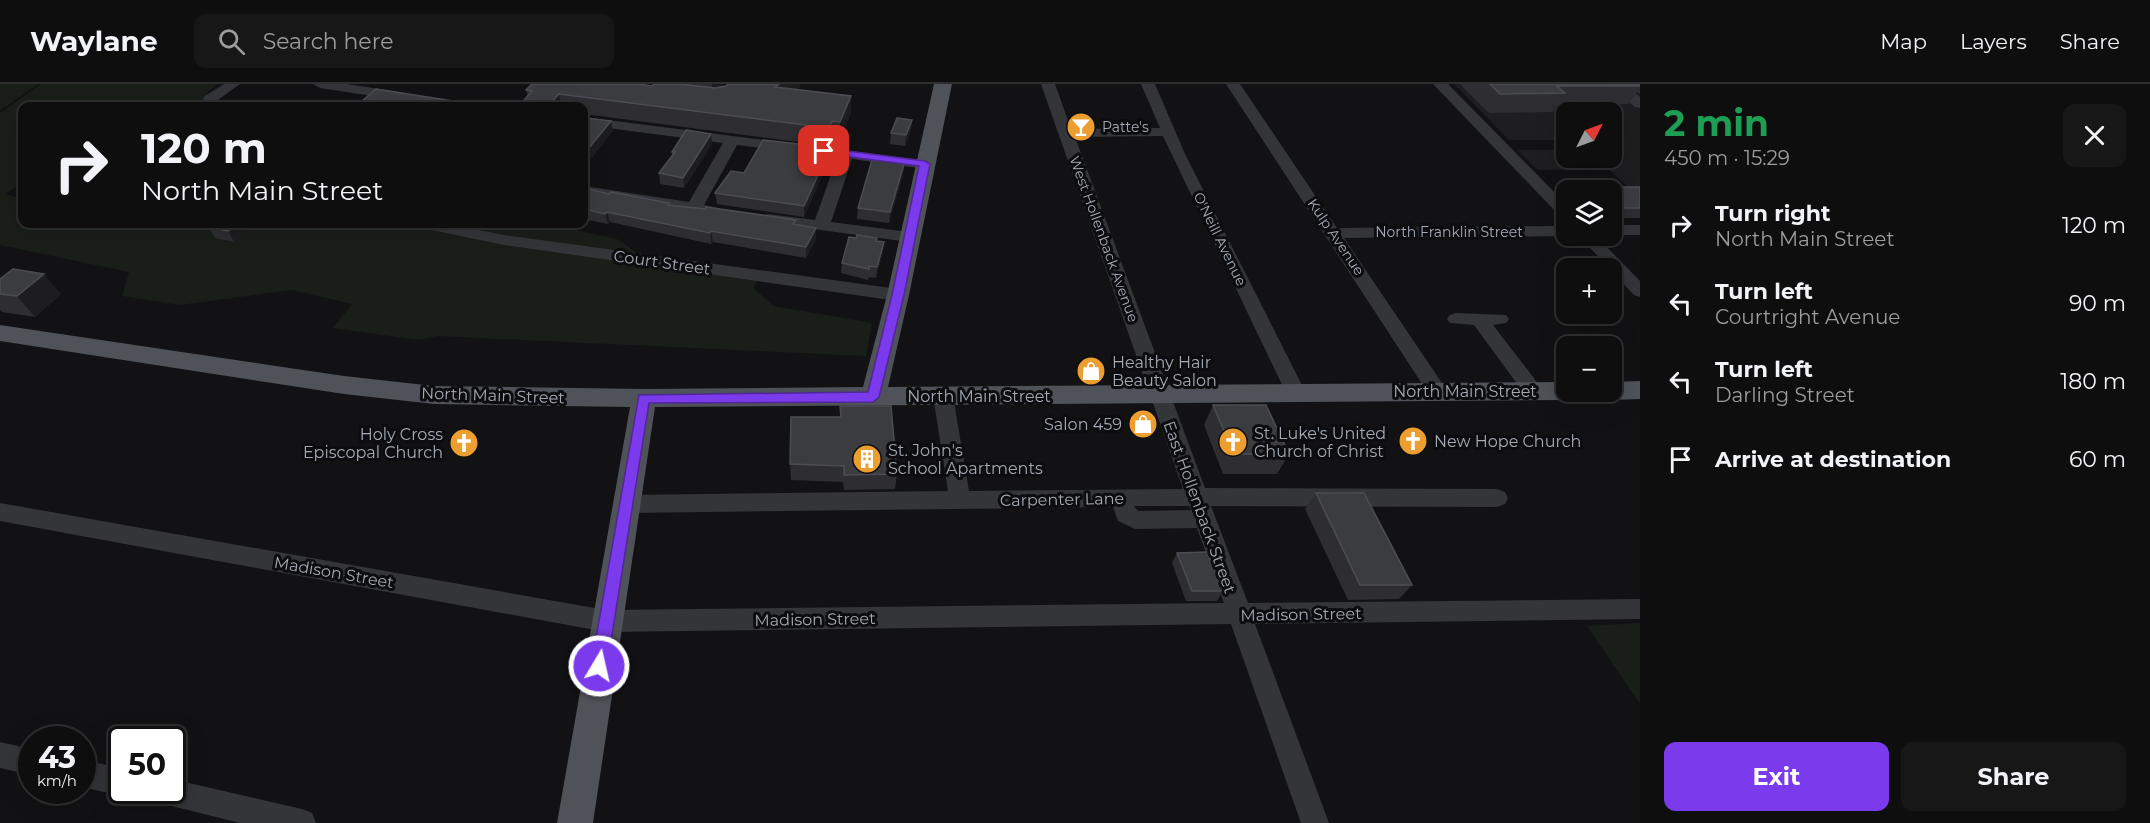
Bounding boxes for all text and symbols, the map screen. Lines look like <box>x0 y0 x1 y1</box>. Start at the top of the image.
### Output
search box <box>194 14 614 68</box>
text: Waylane <box>30 24 158 58</box>
icon: search <box>215 25 248 58</box>
text: Search here <box>263 28 393 55</box>
text: Map <box>1880 29 1927 54</box>
text: Layers <box>1960 29 2027 54</box>
text: Share <box>2060 29 2120 54</box>
text: 2 min <box>1664 101 1769 145</box>
north arrow <box>1556 102 1622 168</box>
map controls <box>1556 102 1622 402</box>
button: close <box>2063 104 2126 167</box>
bar icon: Patte's <box>1065 111 1097 143</box>
place label: Patte's <box>1102 118 1149 136</box>
text: 120 m <box>141 122 267 174</box>
pin <box>798 125 849 176</box>
icon: right <box>42 126 120 204</box>
icon: arrive <box>807 134 840 167</box>
text: 450 m · 15:29 <box>1664 146 1790 170</box>
street label: West Hollenback Avenue <box>1066 154 1142 324</box>
text: North Main Street <box>141 174 383 207</box>
button: layers <box>1556 180 1622 246</box>
street label: O'Neill Avenue <box>1190 189 1250 289</box>
street label: Kulp Avenue <box>1304 195 1368 279</box>
text: Turn right <box>1715 200 1830 227</box>
icon: right <box>1664 209 1697 242</box>
text: 120 m <box>2062 212 2126 239</box>
street label: North Franklin Street <box>1375 223 1523 241</box>
text: North Main Street <box>1715 227 1895 251</box>
street label: Court Street <box>612 246 712 279</box>
button: + <box>1556 258 1622 324</box>
text: Turn left <box>1715 278 1813 305</box>
icon: left <box>1664 287 1697 320</box>
text: 90 m <box>2069 290 2126 317</box>
text: Courtright Avenue <box>1715 305 1900 329</box>
button: − <box>1556 336 1622 402</box>
place label: Healthy Hair Beauty Salon <box>1112 353 1217 390</box>
shop icon: Healthy Hair Beauty Salon <box>1075 355 1107 387</box>
text: Turn left <box>1715 356 1813 383</box>
icon: left <box>1664 365 1697 398</box>
text: 180 m <box>2060 368 2126 395</box>
street label: North Main Street <box>1393 382 1537 401</box>
street label: North Main Street <box>421 383 566 408</box>
text: Darling Street <box>1715 383 1855 407</box>
street label: North Main Street <box>907 387 1051 406</box>
shop icon: Salon 459 <box>1127 408 1159 440</box>
place label: Salon 459 <box>1044 415 1122 434</box>
street label: East Hollenback Street <box>1159 418 1240 596</box>
place label: St. Luke's United Church of Christ <box>1254 424 1386 461</box>
place label: Holy Cross Episcopal Church <box>303 425 443 462</box>
church icon: New Hope Church <box>1397 425 1429 457</box>
church icon: St. Luke's United Church of Christ <box>1217 426 1249 458</box>
church icon: Holy Cross Episcopal Church <box>448 427 480 459</box>
place label: New Hope Church <box>1434 432 1581 451</box>
place label: St. John's School Apartments <box>888 441 1043 478</box>
building icon: St. John's School Apartments <box>851 443 883 475</box>
icon: arrive <box>1664 443 1697 476</box>
text: Arrive at destination <box>1715 446 1951 473</box>
text: 60 m <box>2069 446 2126 473</box>
street label: Carpenter Lane <box>1000 489 1124 510</box>
street label: Madison Street <box>273 553 396 592</box>
street label: Madison Street <box>1240 604 1362 625</box>
street label: Madison Street <box>754 609 876 630</box>
position arrow <box>567 634 631 698</box>
speed limit sign: 50 <box>108 726 186 804</box>
text: 43 <box>38 739 76 776</box>
button: Exit <box>1664 742 1889 811</box>
button: Share <box>1901 742 2126 811</box>
text: km/h <box>37 771 77 790</box>

